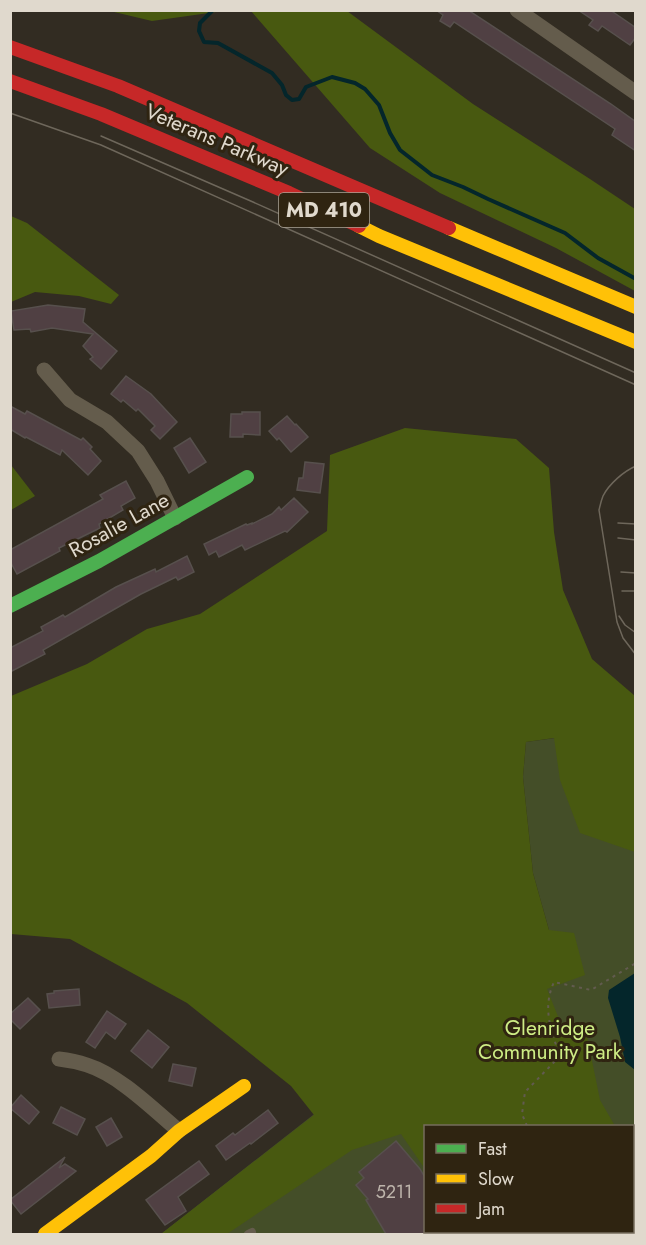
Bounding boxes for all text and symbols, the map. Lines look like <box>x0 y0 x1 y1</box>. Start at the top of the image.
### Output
street label: Veterans Parkway <box>141 96 294 184</box>
road number: MD 410 <box>279 193 369 227</box>
street label: Rosalie Lane <box>63 485 175 565</box>
park label: Glenridge Community Park <box>478 1013 623 1067</box>
legend <box>424 1125 634 1233</box>
text: Fast <box>478 1136 507 1162</box>
text: Slow <box>478 1166 515 1192</box>
house number: 5211 <box>376 1179 412 1205</box>
text: Jam <box>476 1196 505 1222</box>

